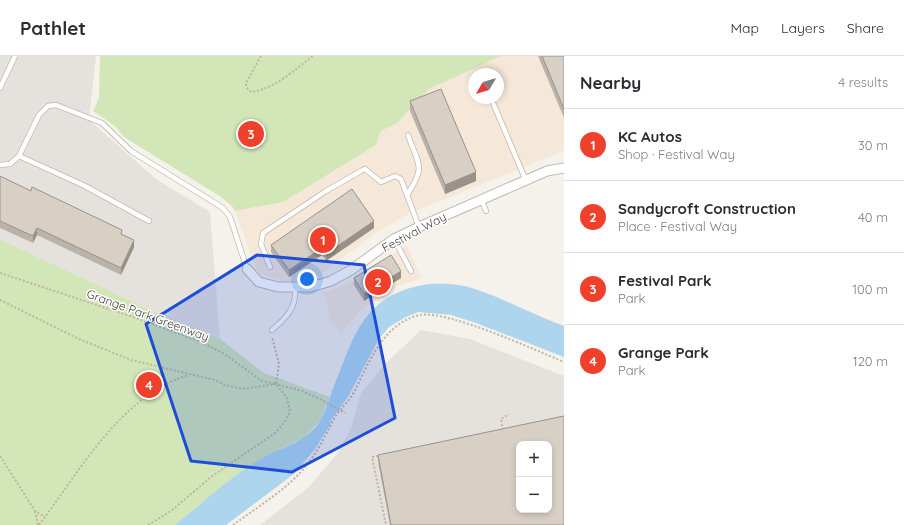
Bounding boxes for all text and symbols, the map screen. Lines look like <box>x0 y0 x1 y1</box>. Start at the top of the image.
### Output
text: Pathlet <box>20 16 86 40</box>
text: Map <box>730 19 759 37</box>
text: Layers <box>781 19 825 37</box>
text: Share <box>847 19 884 37</box>
north arrow <box>468 68 504 104</box>
text: Nearby <box>580 72 641 93</box>
text: 4 results <box>838 74 888 90</box>
pin: 3 <box>238 119 264 149</box>
text: KC Autos <box>618 127 682 146</box>
text: 1 <box>590 137 596 153</box>
text: 30 m <box>858 137 888 153</box>
text: Shop · Festival Way <box>618 146 735 162</box>
text: Sandycroft Construction <box>618 199 796 218</box>
street label: Festival Way <box>379 209 449 255</box>
text: 2 <box>589 209 597 225</box>
text: 40 m <box>858 209 888 225</box>
text: Place · Festival Way <box>618 218 737 234</box>
pin: 1 <box>310 225 336 255</box>
pin: 2 <box>365 267 391 297</box>
your location <box>297 269 317 289</box>
text: Festival Park <box>618 271 711 290</box>
text: 3 <box>590 281 596 297</box>
text: 100 m <box>852 281 888 297</box>
street label: Grange Park Greenway <box>85 286 211 344</box>
text: Park <box>618 290 646 306</box>
text: Grange Park <box>618 343 709 362</box>
text: 4 <box>589 353 597 369</box>
text: 120 m <box>853 353 888 369</box>
text: Park <box>618 362 646 378</box>
pin: 4 <box>136 370 162 400</box>
map controls <box>516 441 552 513</box>
button: + <box>516 441 552 477</box>
button: − <box>516 477 552 513</box>

